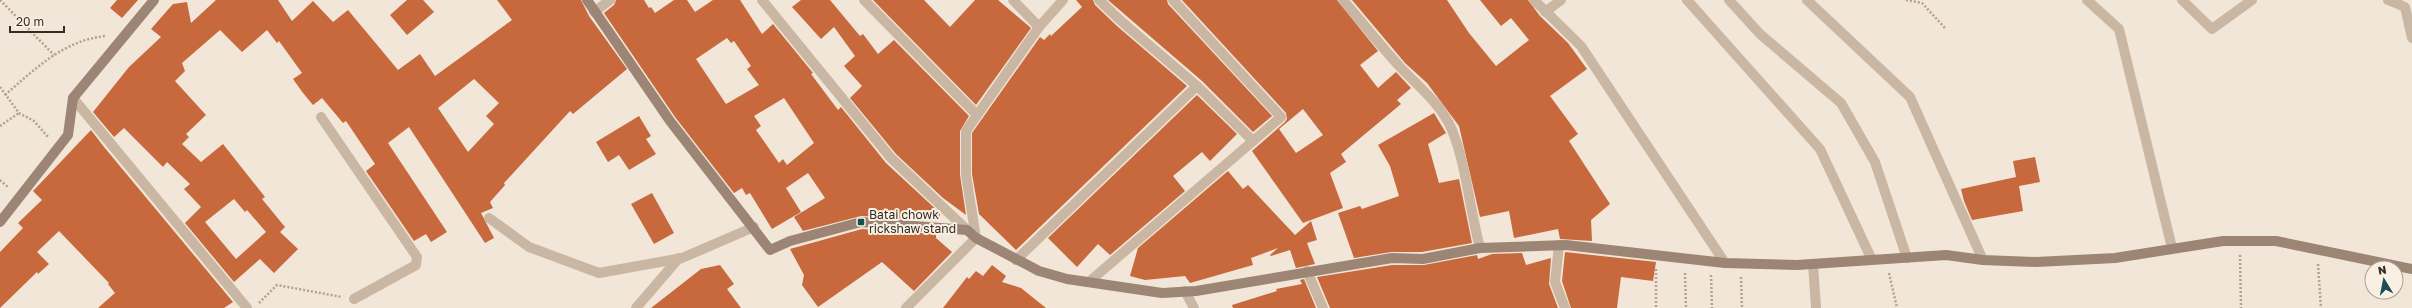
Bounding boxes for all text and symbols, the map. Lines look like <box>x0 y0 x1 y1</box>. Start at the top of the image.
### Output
scale bar <box>10 8 64 34</box>
text: 20 m <box>16 14 44 29</box>
place label: Batai chowk rickshaw stand <box>869 207 956 236</box>
marker: Batai chowk rickshaw stand <box>856 217 866 227</box>
north arrow <box>2364 260 2404 300</box>
text: N <box>2377 263 2387 277</box>

